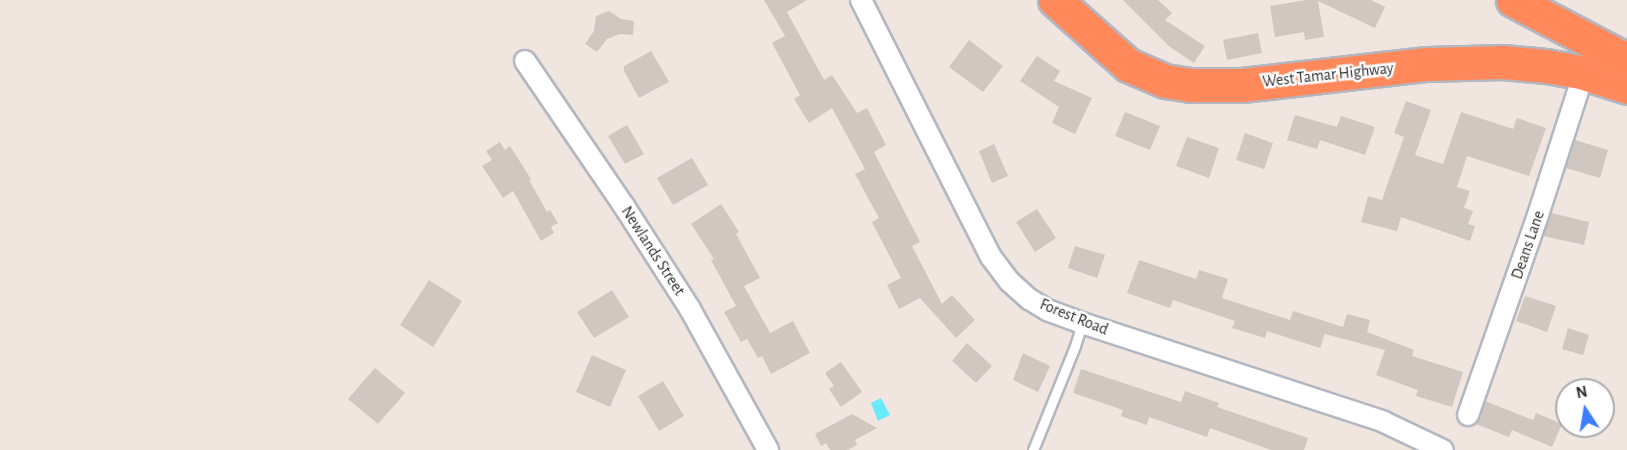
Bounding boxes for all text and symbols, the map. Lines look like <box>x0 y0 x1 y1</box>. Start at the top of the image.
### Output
street label: West Tamar Highway <box>1262 59 1394 91</box>
street label: Newlands Street <box>617 203 689 299</box>
street label: Deans Lane <box>1507 208 1549 282</box>
street label: Forest Road <box>1037 295 1111 339</box>
north arrow <box>1555 378 1615 438</box>
text: N <box>1575 383 1589 401</box>

